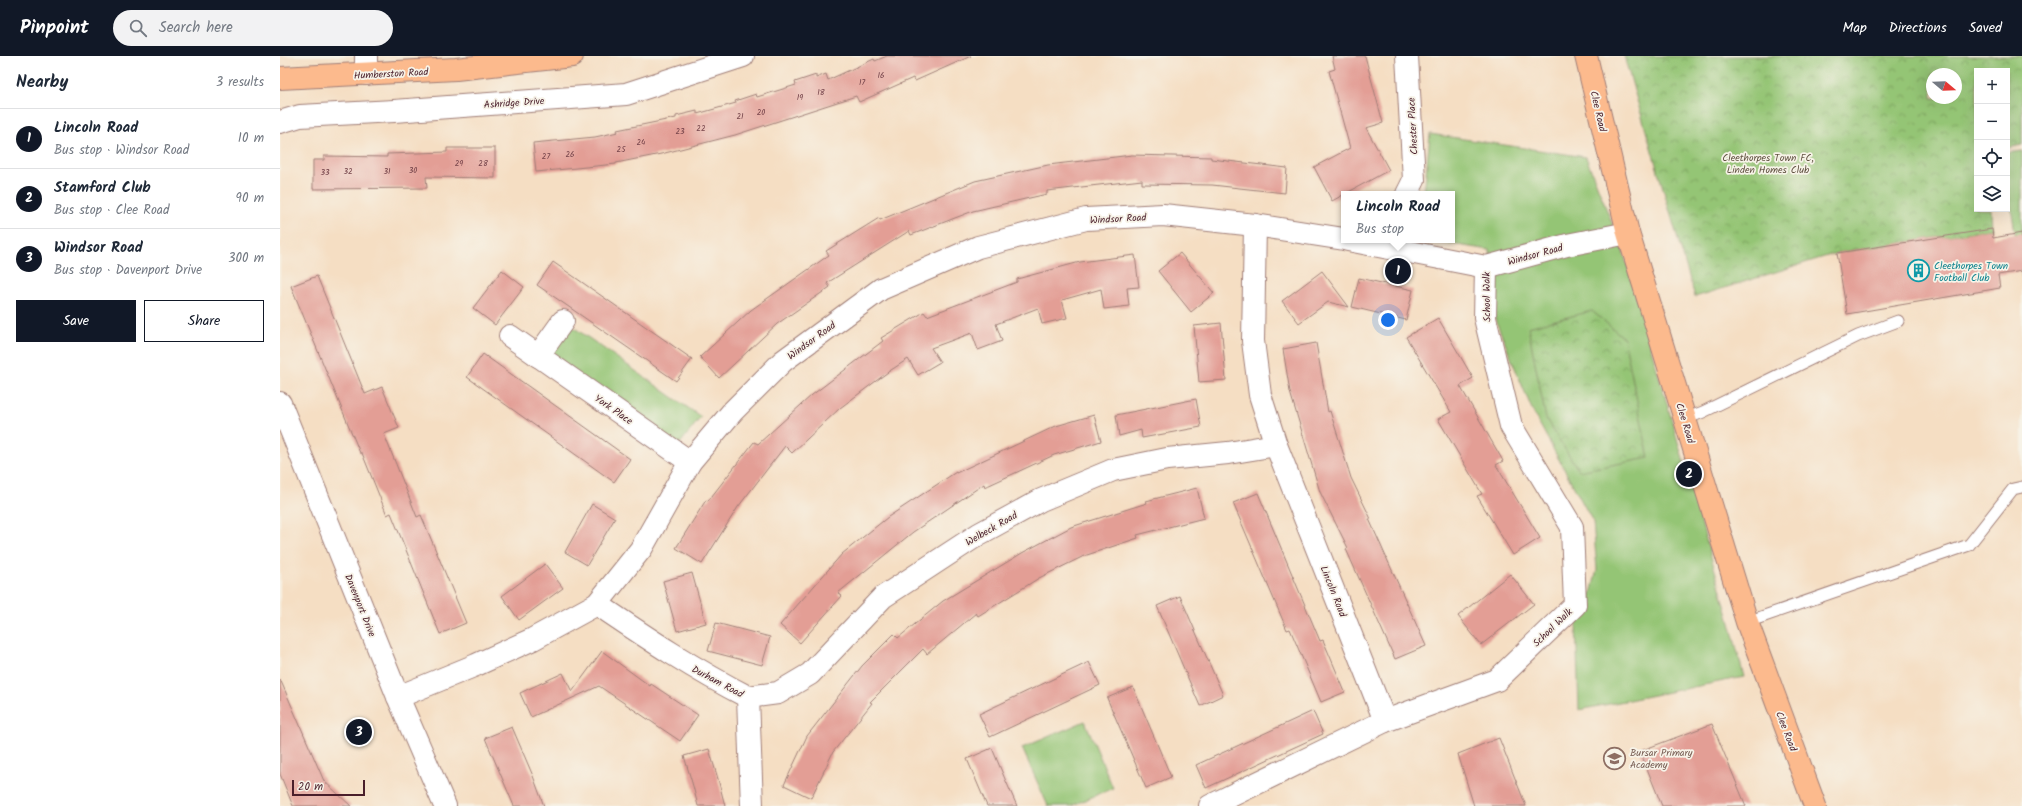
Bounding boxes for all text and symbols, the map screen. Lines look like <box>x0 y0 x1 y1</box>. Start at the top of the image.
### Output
search box <box>113 10 393 46</box>
text: Pinpoint <box>20 13 89 43</box>
text: Search here <box>159 16 233 40</box>
icon: search <box>127 17 149 39</box>
text: Map <box>1842 17 1867 39</box>
text: Directions <box>1889 17 1947 39</box>
text: Saved <box>1969 17 2002 39</box>
street label: Humberston Road <box>353 64 430 84</box>
north arrow <box>1926 68 1962 104</box>
map controls <box>1974 68 2010 212</box>
button: + <box>1974 68 2010 104</box>
text: Nearby <box>16 69 68 96</box>
house number: 16 <box>878 69 884 82</box>
text: 3 results <box>216 72 264 93</box>
house number: 17 <box>859 76 865 89</box>
house number: 18 <box>817 86 825 99</box>
street label: Clee Road <box>1586 89 1611 134</box>
house number: 19 <box>797 91 803 104</box>
street label: Ashridge Drive <box>483 93 545 113</box>
street label: Chester Place <box>1403 96 1422 155</box>
button: − <box>1974 104 2010 140</box>
house number: 20 <box>757 106 765 119</box>
house number: 21 <box>736 110 744 123</box>
text: Lincoln Road <box>54 116 138 140</box>
house number: 22 <box>696 122 706 135</box>
house number: 23 <box>675 125 685 138</box>
text: 1 <box>27 128 31 149</box>
text: 10 m <box>238 128 264 149</box>
house number: 24 <box>636 136 646 149</box>
text: Bus stop · Windsor Road <box>54 140 189 161</box>
button: locate <box>1974 140 2010 176</box>
house number: 25 <box>617 143 626 156</box>
house number: 26 <box>565 148 575 161</box>
house number: 27 <box>542 150 550 163</box>
park label: Cleethorpes Town FC, Linden Homes Club <box>1722 150 1814 178</box>
house number: 29 <box>455 157 463 170</box>
house number: 28 <box>478 157 488 170</box>
house number: 30 <box>409 164 417 177</box>
house number: 32 <box>343 165 353 178</box>
house number: 31 <box>383 165 391 178</box>
house number: 33 <box>320 166 330 179</box>
text: Stamford Club <box>54 176 151 200</box>
button: layers <box>1974 176 2010 212</box>
text: 2 <box>25 188 33 209</box>
text: 90 m <box>236 188 264 209</box>
popup <box>1341 191 1455 243</box>
text: Lincoln Road <box>1356 195 1440 219</box>
text: Bus stop · Clee Road <box>54 200 169 221</box>
street label: Windsor Road <box>1089 209 1148 228</box>
text: Bus stop <box>1356 219 1404 240</box>
text: Windsor Road <box>54 236 143 260</box>
street label: Windsor Road <box>1506 240 1566 270</box>
text: 3 <box>25 248 33 269</box>
text: 300 m <box>228 248 264 269</box>
pin: 1 <box>1385 256 1411 286</box>
building icon: Cleethorpes Town Football Club <box>1906 258 1932 284</box>
place label: Cleethorpes Town Football Club <box>1934 258 2008 286</box>
text: Bus stop · Davenport Drive <box>54 260 202 281</box>
street label: School Walk <box>1479 271 1495 322</box>
button: Save <box>16 300 136 342</box>
button: Share <box>144 300 264 342</box>
your location <box>1378 310 1398 330</box>
street label: Windsor Road <box>784 317 840 364</box>
street label: York Place <box>591 391 636 429</box>
street label: Clee Road <box>1671 401 1699 446</box>
pin: 2 <box>1676 459 1702 489</box>
street label: Welbeck Road <box>963 507 1021 550</box>
street label: Lincoln Road <box>1316 563 1351 620</box>
street label: Davenport Drive <box>340 572 380 640</box>
street label: School Walk <box>1529 604 1577 651</box>
street label: Durham Road <box>689 662 747 703</box>
street label: Clee Road <box>1771 709 1801 755</box>
pin: 3 <box>346 717 372 747</box>
school or university icon: Bursar Primary Academy <box>1602 745 1628 771</box>
place label: Bursar Primary Academy <box>1630 745 1693 773</box>
scale bar <box>292 778 365 797</box>
text: 20 m <box>298 778 323 796</box>

